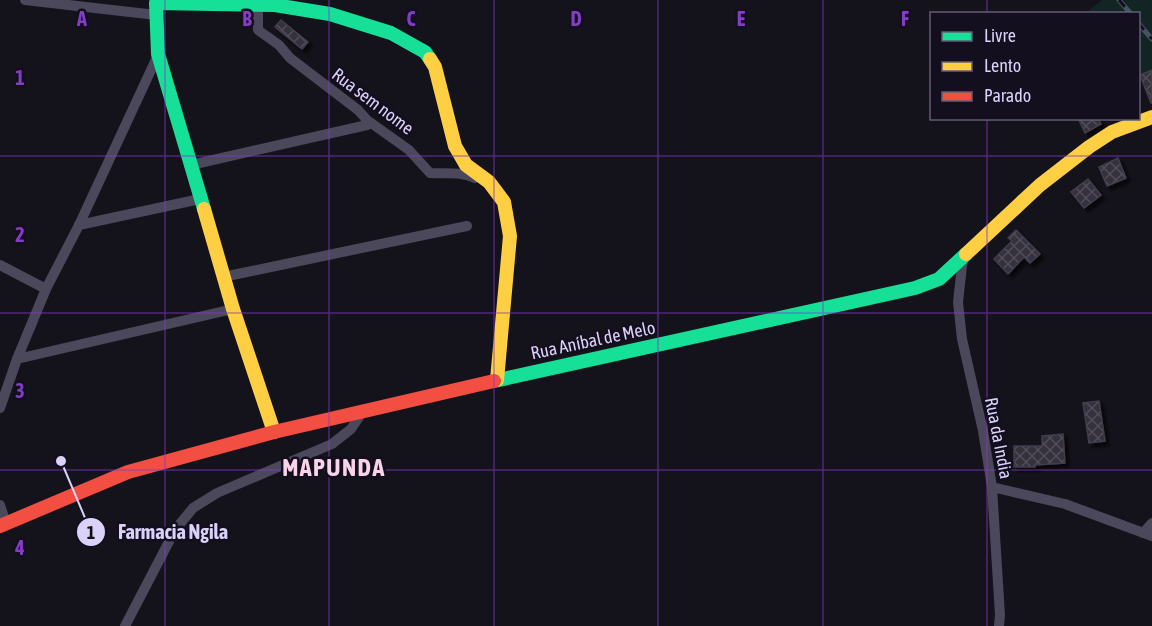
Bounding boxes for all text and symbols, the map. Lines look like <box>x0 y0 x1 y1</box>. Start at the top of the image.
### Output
text: A <box>76 7 87 30</box>
text: B <box>242 7 252 30</box>
text: C <box>407 7 416 30</box>
text: D <box>570 7 582 30</box>
text: E <box>737 7 746 30</box>
text: F <box>901 7 909 30</box>
legend <box>930 12 1140 120</box>
text: Livre <box>984 25 1016 46</box>
text: Lento <box>984 55 1021 76</box>
street label: Rua sem nome <box>328 63 418 139</box>
text: 1 <box>15 66 25 89</box>
text: Parado <box>984 85 1031 106</box>
text: 2 <box>15 223 25 246</box>
street label: Rua Aníbal de Melo <box>529 317 657 363</box>
text: 3 <box>15 379 25 402</box>
street label: Rua da India <box>981 396 1017 480</box>
district label: MAPUNDA <box>282 454 386 481</box>
callout: Farmacia Ngila <box>76 513 240 551</box>
text: Farmacia Ngila <box>118 520 228 543</box>
text: 1 <box>87 522 95 543</box>
text: 4 <box>14 536 25 559</box>

